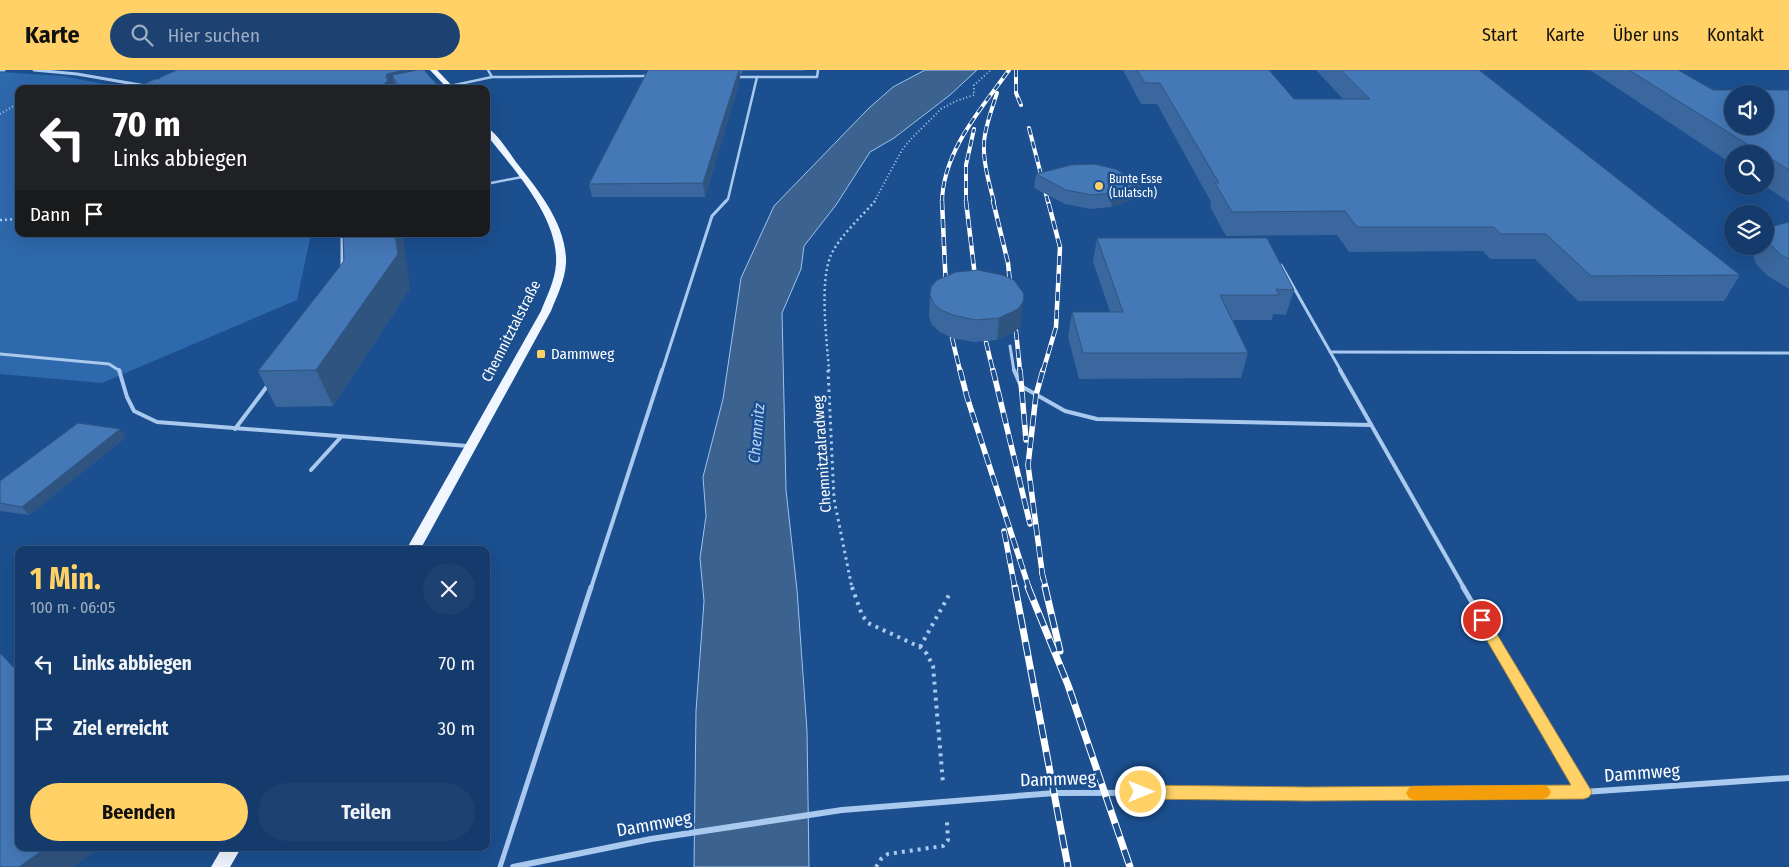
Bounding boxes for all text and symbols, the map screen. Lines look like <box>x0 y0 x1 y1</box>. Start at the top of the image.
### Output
search box <box>110 13 460 58</box>
text: Karte <box>25 21 80 49</box>
icon: search <box>128 21 156 49</box>
text: Hier suchen <box>168 24 260 47</box>
text: Start <box>1482 24 1518 46</box>
text: Karte <box>1546 24 1585 46</box>
text: Über uns <box>1613 24 1679 46</box>
text: Kontakt <box>1707 24 1764 46</box>
map controls <box>1724 85 1774 255</box>
button: sound <box>1724 85 1774 135</box>
text: 70 m <box>113 103 181 145</box>
icon: left <box>30 105 95 170</box>
text: Links abbiegen <box>113 145 248 172</box>
button: search <box>1724 145 1774 195</box>
place label: Bunte Esse (Lulatsch) <box>1109 172 1162 200</box>
marker: Bunte Esse (Lulatsch) <box>1093 180 1105 192</box>
icon: arrive <box>80 200 108 228</box>
text: Dann <box>30 203 70 226</box>
button: layers <box>1724 205 1774 255</box>
street label: Chemnitztalstraße <box>478 277 544 385</box>
place label: Dammweg <box>551 345 614 363</box>
marker: Dammweg <box>535 348 547 360</box>
street label: Chemnitztalradweg <box>809 395 835 513</box>
water label: Chemnitz <box>744 402 769 464</box>
text: 1 Min. <box>30 561 101 597</box>
button: close <box>423 563 475 615</box>
text: 100 m · 06:05 <box>30 598 115 617</box>
pin <box>1461 599 1503 641</box>
icon: arrive <box>1468 606 1496 634</box>
icon: left <box>30 650 58 678</box>
text: Links abbiegen <box>73 652 192 675</box>
text: 70 m <box>439 652 475 675</box>
icon: arrive <box>30 715 58 743</box>
text: Ziel erreicht <box>73 717 169 740</box>
text: 30 m <box>437 717 475 740</box>
street label: Dammweg <box>1603 759 1681 787</box>
position arrow <box>1114 765 1166 817</box>
street label: Dammweg <box>1020 767 1097 791</box>
button: Beenden <box>30 783 248 841</box>
button: Teilen <box>258 783 475 841</box>
street label: Dammweg <box>615 806 694 841</box>

